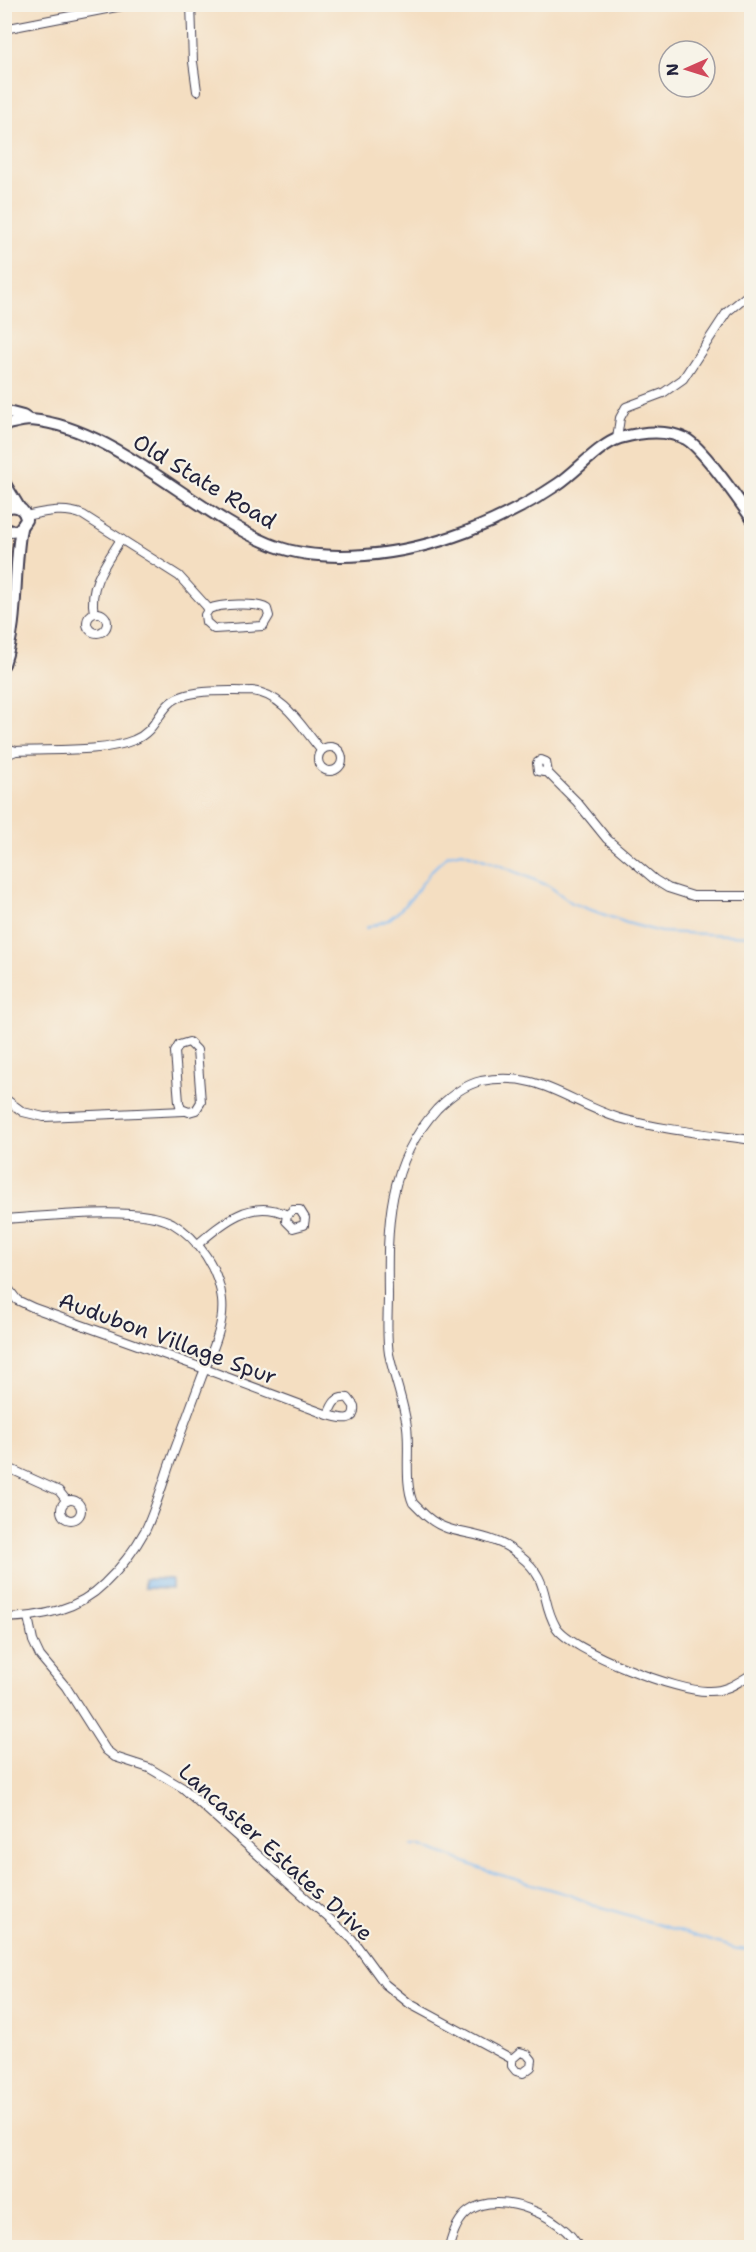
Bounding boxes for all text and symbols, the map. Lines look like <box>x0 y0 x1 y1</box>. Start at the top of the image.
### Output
north arrow <box>657 39 717 99</box>
text: N <box>662 63 683 77</box>
street label: Old State Road <box>128 427 282 536</box>
street label: Audubon Village Spur <box>55 1286 281 1391</box>
street label: Lancaster Estates Drive <box>172 1757 379 1948</box>

